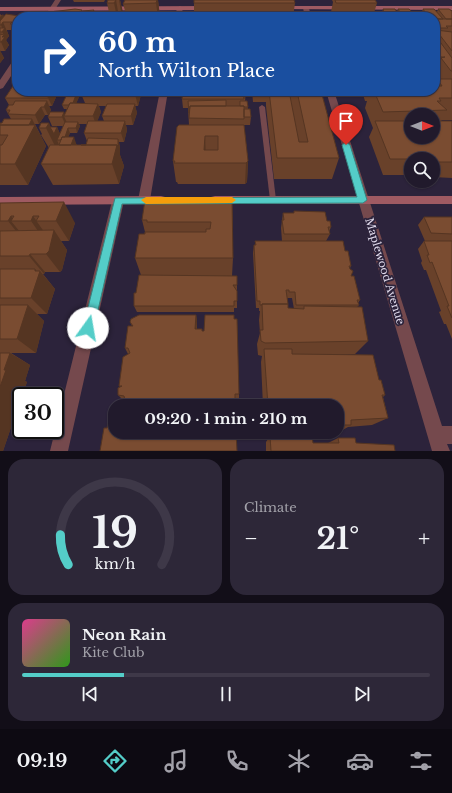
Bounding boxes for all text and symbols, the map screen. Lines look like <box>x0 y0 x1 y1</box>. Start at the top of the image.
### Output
text: 60 m <box>98 25 176 60</box>
icon: right <box>32 28 84 80</box>
text: North Wilton Place <box>98 60 275 82</box>
pin <box>329 104 363 145</box>
north arrow <box>404 108 440 144</box>
map controls <box>404 108 440 188</box>
icon: arrive <box>335 110 357 132</box>
button: search <box>404 152 440 188</box>
street label: Maplewood Avenue <box>362 216 408 326</box>
position arrow <box>67 307 109 349</box>
speed limit sign: 30 <box>12 387 64 439</box>
text: 09:20 · 1 min · 210 m <box>145 409 307 428</box>
text: Climate <box>244 499 297 516</box>
text: 19 <box>92 508 138 559</box>
text: 21° <box>317 520 359 557</box>
text: − <box>244 525 258 552</box>
text: + <box>418 525 430 552</box>
text: km/h <box>95 555 135 573</box>
text: Neon Rain <box>82 625 166 644</box>
text: Kite Club <box>82 644 145 661</box>
icon: previous <box>79 683 101 705</box>
icon: pause <box>215 683 237 705</box>
icon: next <box>351 683 373 705</box>
icon: directions <box>101 747 129 775</box>
icon: music <box>162 747 190 775</box>
icon: phone <box>223 747 251 775</box>
icon: climate <box>285 747 313 775</box>
icon: car <box>346 747 374 775</box>
icon: filters <box>407 747 435 775</box>
text: 09:19 <box>17 750 67 772</box>

